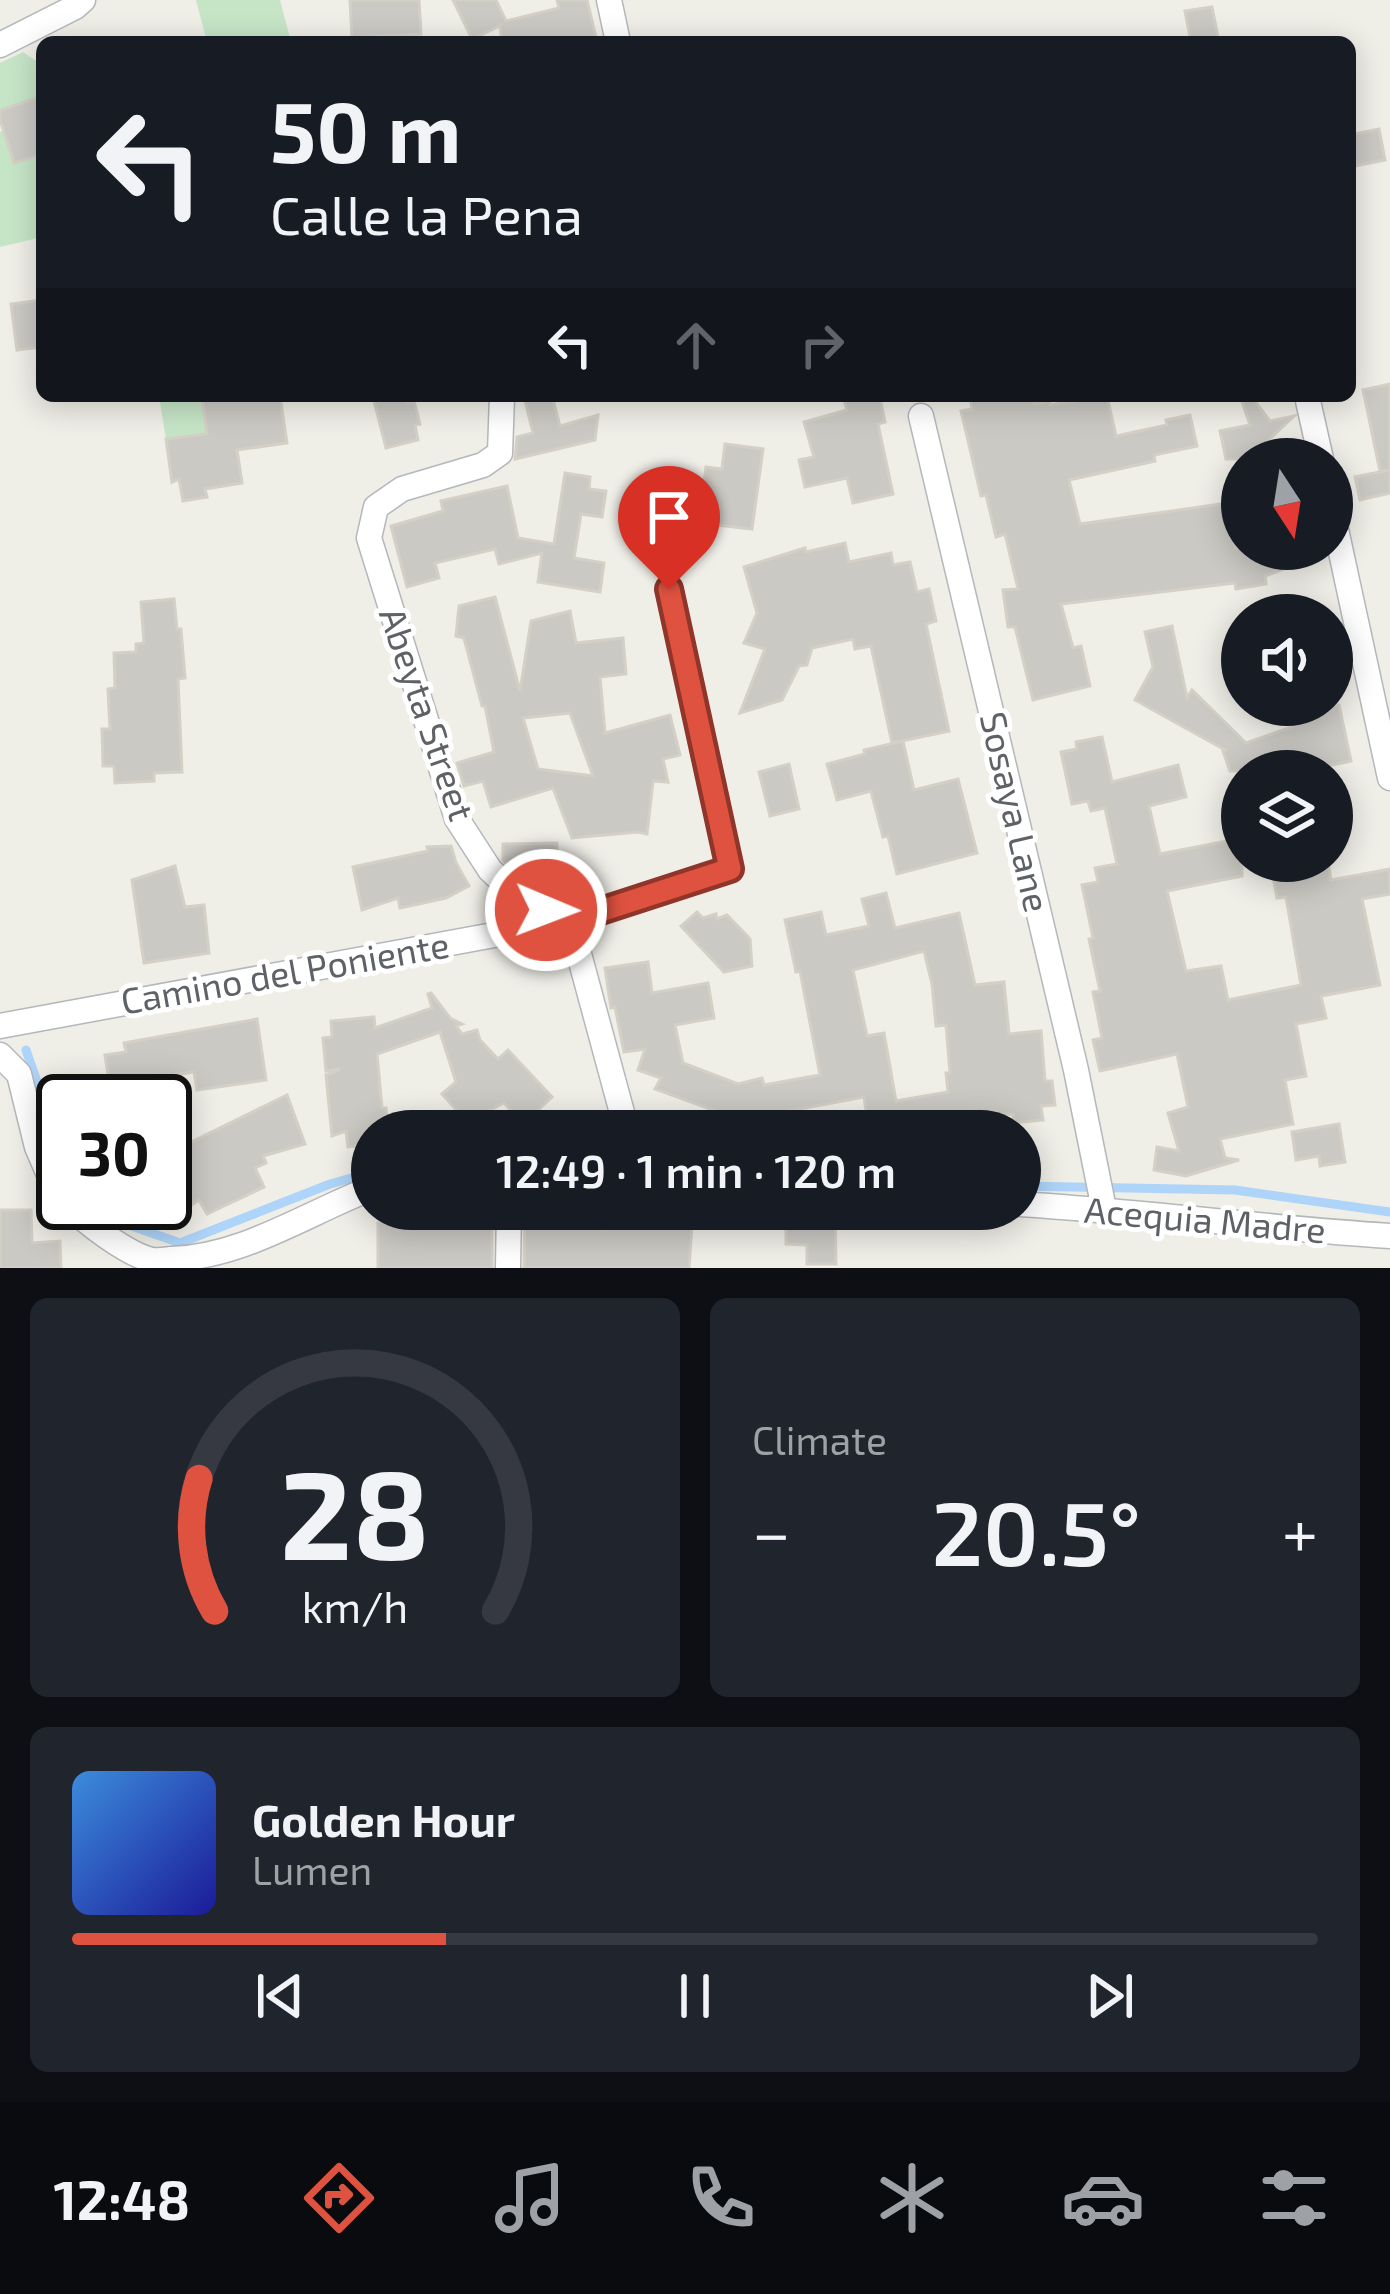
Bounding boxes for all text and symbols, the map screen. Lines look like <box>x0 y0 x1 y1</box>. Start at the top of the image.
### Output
text: 50 m <box>270 79 462 180</box>
icon: left <box>72 84 228 240</box>
text: Calle la Pena <box>270 181 583 246</box>
icon: left <box>537 312 603 378</box>
icon: ahead <box>663 312 729 378</box>
icon: right <box>789 312 855 378</box>
north arrow <box>1221 438 1353 570</box>
map controls <box>1221 438 1353 882</box>
pin <box>618 466 720 589</box>
icon: arrive <box>636 484 702 550</box>
button: sound <box>1221 594 1353 726</box>
street label: Abeyta Street <box>372 601 485 826</box>
street label: Sosaya Lane <box>973 708 1060 916</box>
button: layers <box>1221 750 1353 882</box>
position arrow <box>483 847 609 973</box>
street label: Camino del Poniente <box>117 921 452 1022</box>
speed limit sign: 30 <box>36 1074 192 1230</box>
text: 12:49 · 1 min · 120 m <box>496 1143 896 1197</box>
street label: Acequia Madre <box>1083 1187 1328 1250</box>
text: Climate <box>752 1416 887 1463</box>
text: 28 <box>280 1435 430 1585</box>
text: 20.5° <box>931 1476 1141 1584</box>
text: − <box>752 1491 791 1570</box>
text: + <box>1282 1491 1318 1570</box>
text: km/h <box>302 1579 408 1631</box>
text: Golden Hour <box>252 1792 515 1846</box>
text: Lumen <box>252 1846 372 1893</box>
icon: previous <box>247 1963 313 2029</box>
icon: pause <box>662 1963 728 2029</box>
icon: next <box>1077 1963 1143 2029</box>
icon: directions <box>297 2156 381 2240</box>
icon: music <box>488 2156 572 2240</box>
icon: phone <box>679 2156 763 2240</box>
icon: climate <box>870 2156 954 2240</box>
icon: car <box>1061 2156 1145 2240</box>
icon: filters <box>1252 2156 1336 2240</box>
text: 12:48 <box>54 2166 190 2231</box>

